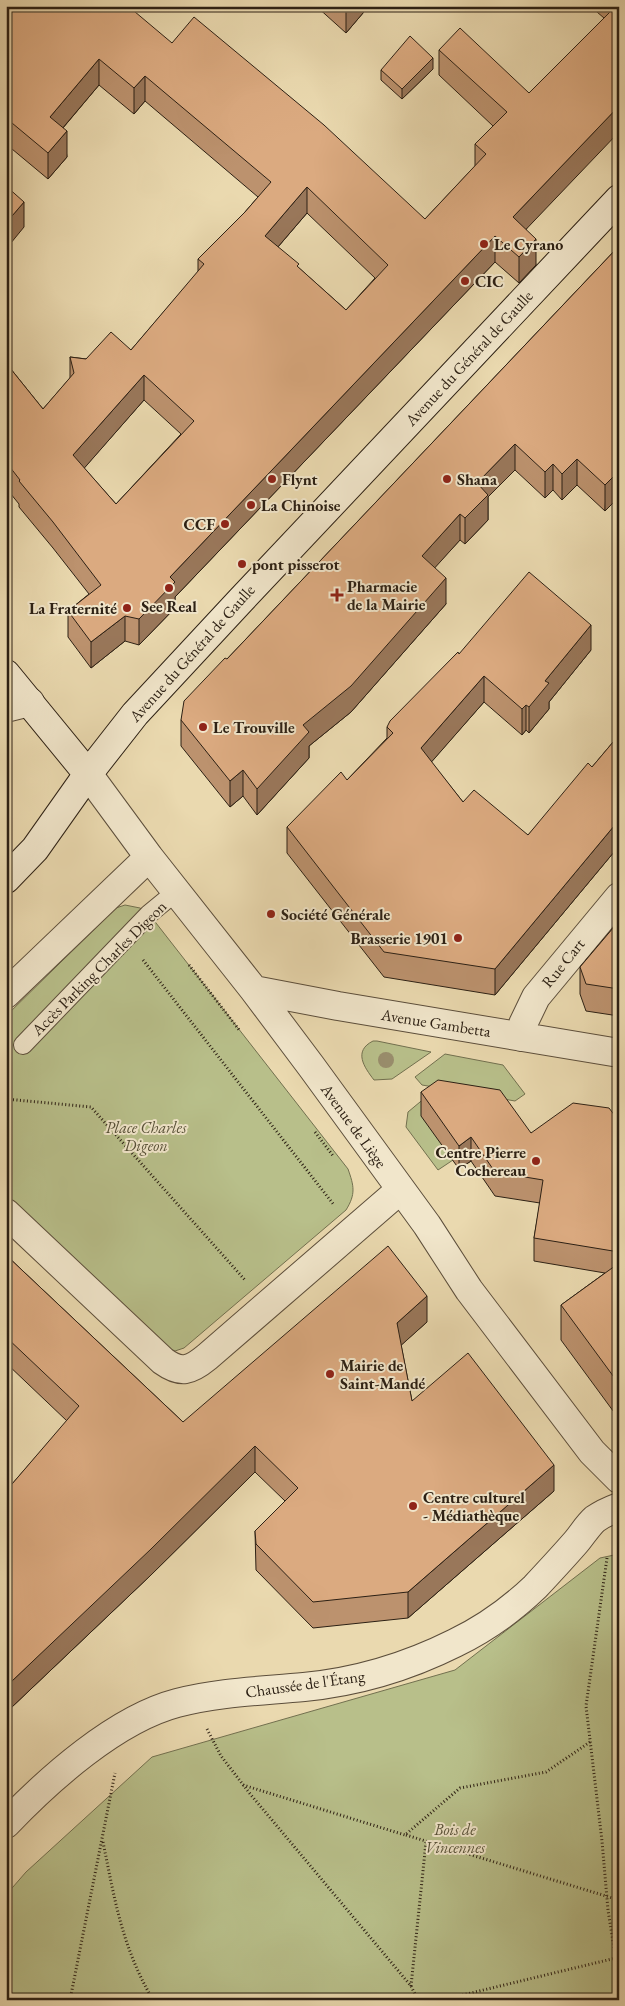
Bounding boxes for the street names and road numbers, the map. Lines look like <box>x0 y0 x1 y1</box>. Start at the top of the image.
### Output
street label: Avenue du Général de Gaulle <box>400 286 537 431</box>
street label: Avenue du Général de Gaulle <box>124 580 259 727</box>
street label: Accès Parking Charles Digeon <box>26 895 172 1041</box>
street label: Rue Cart <box>537 934 589 992</box>
street label: Avenue Gambetta <box>379 1004 493 1042</box>
street label: Avenue de Liège <box>316 1079 392 1172</box>
street label: Chaussée de l'Étang <box>244 1665 367 1703</box>

